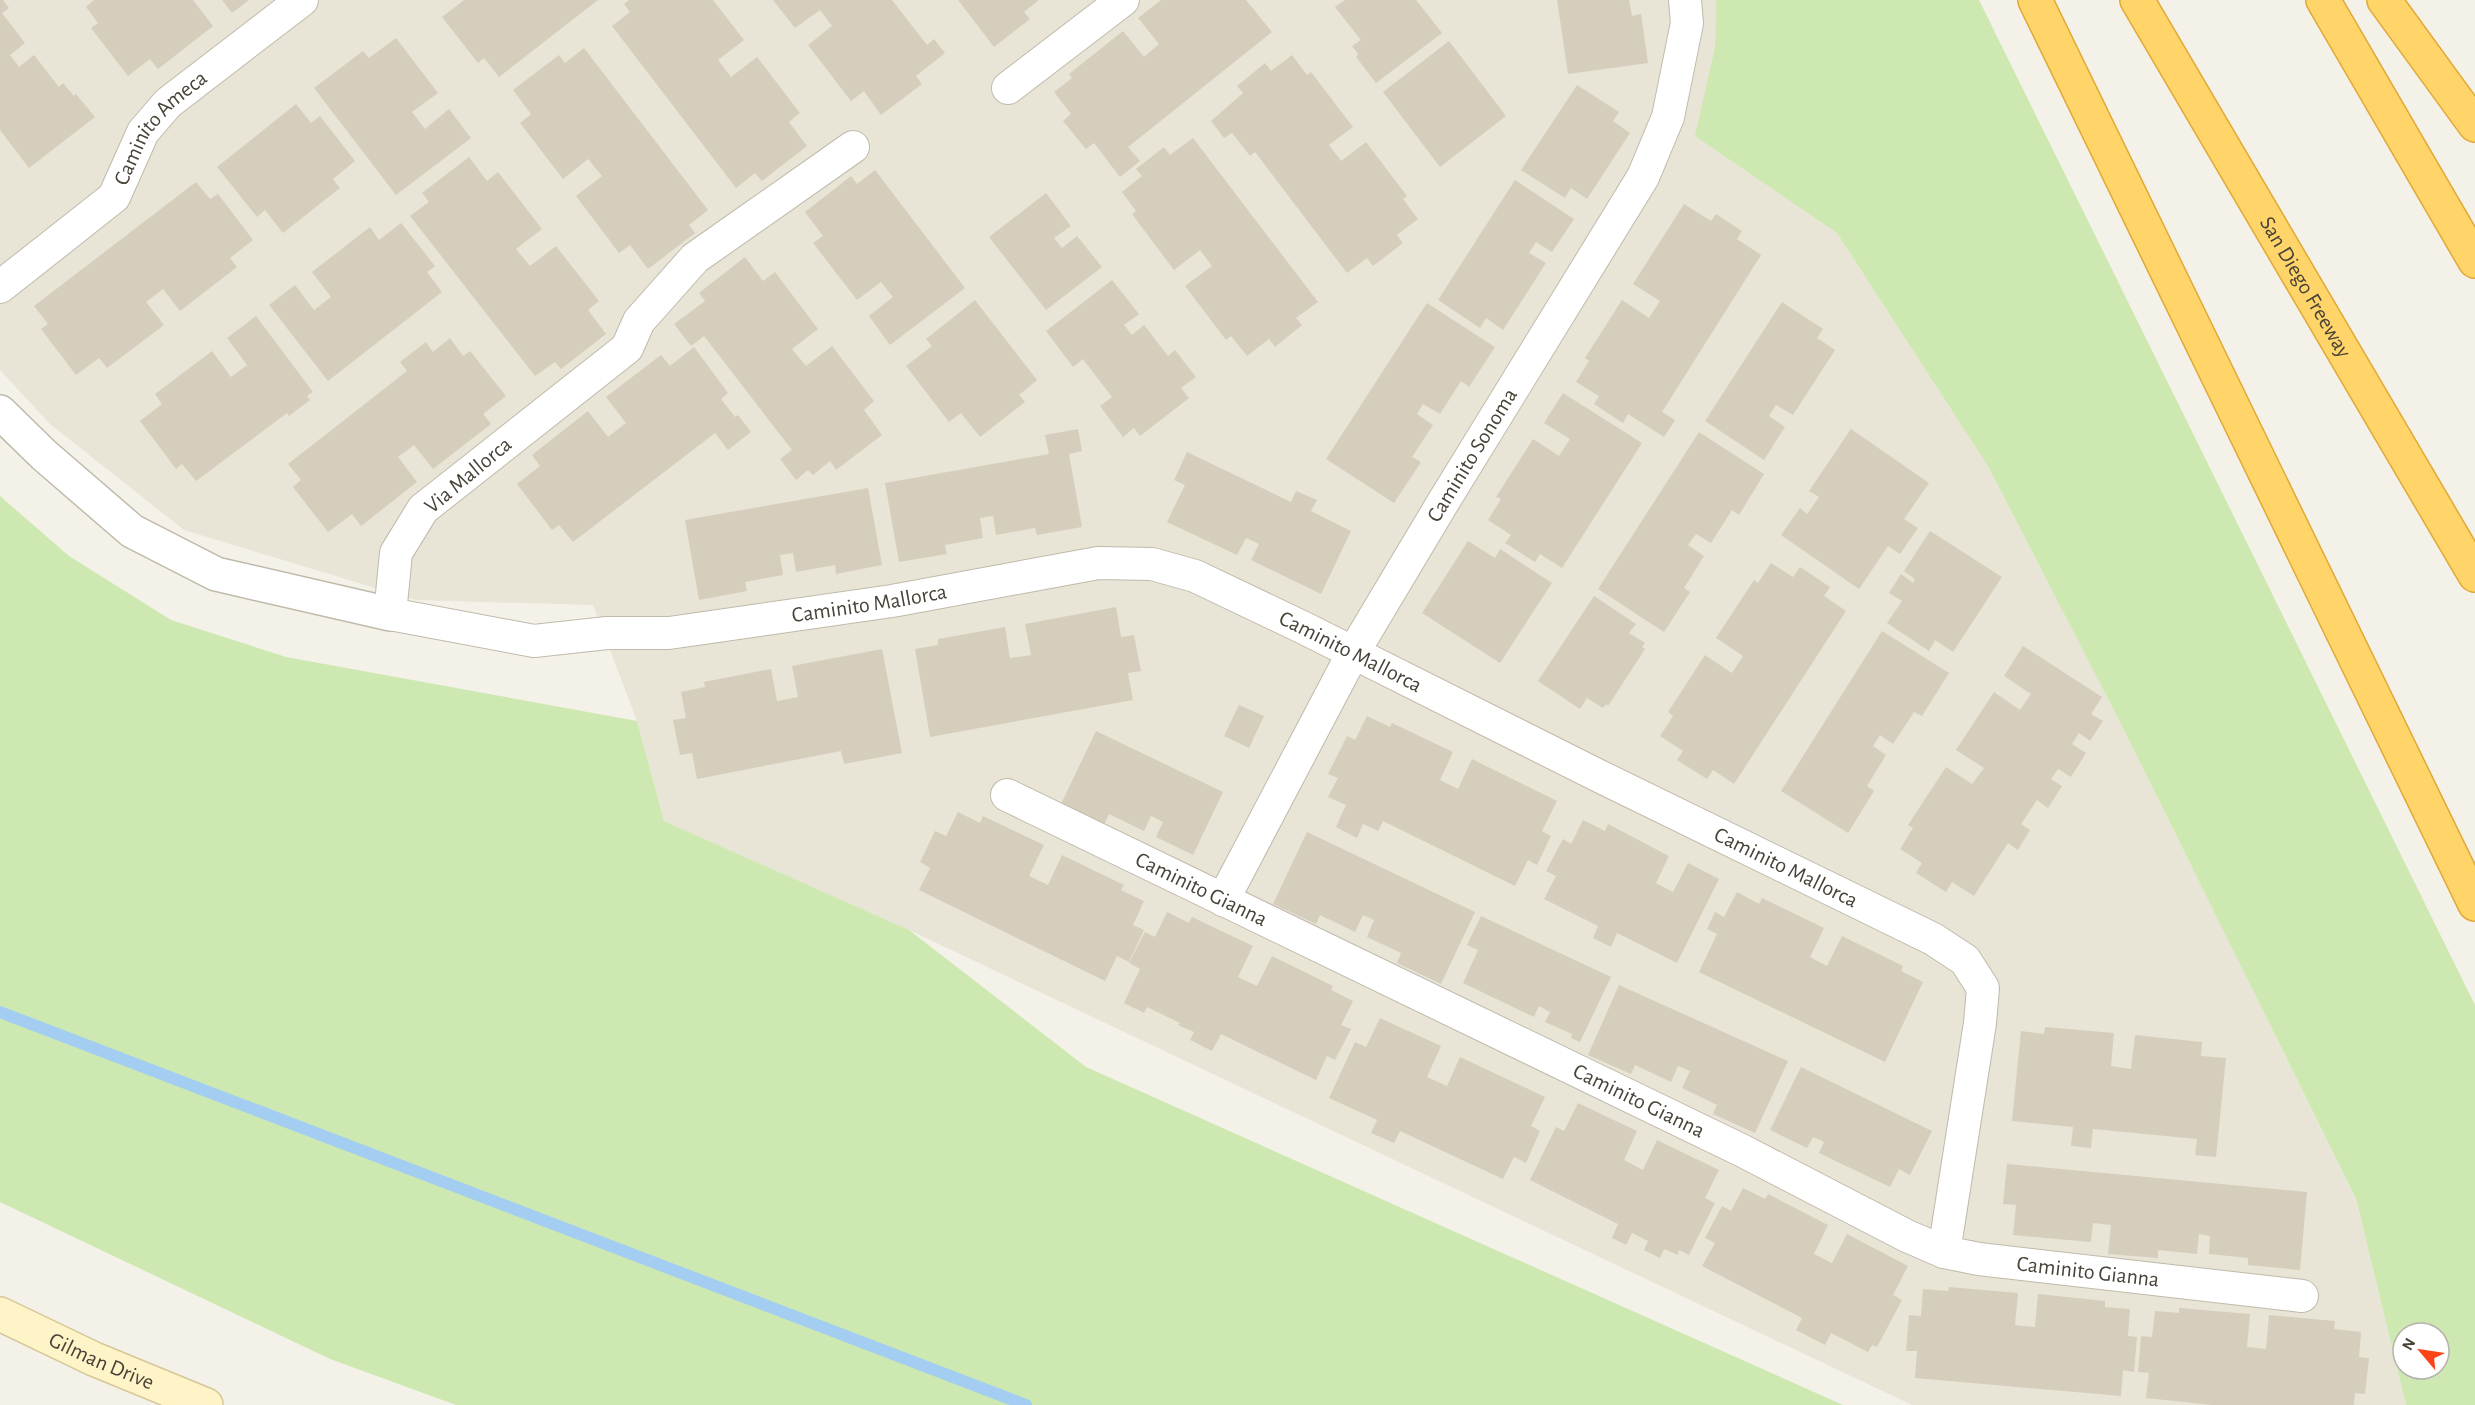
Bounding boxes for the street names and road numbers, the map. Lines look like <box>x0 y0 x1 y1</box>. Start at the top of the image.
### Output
street label: Caminito Ameca <box>110 66 211 188</box>
street label: San Diego Freeway <box>2256 213 2356 362</box>
street label: Caminito Sonoma <box>1423 384 1521 526</box>
street label: Via Mallorca <box>420 433 516 517</box>
street label: Caminito Mallorca <box>790 580 948 626</box>
street label: Caminito Mallorca <box>1276 607 1425 696</box>
street label: Caminito Mallorca <box>1711 823 1861 911</box>
street label: Caminito Gianna <box>1132 848 1271 930</box>
street label: Caminito Gianna <box>1570 1060 1708 1142</box>
street label: Caminito Gianna <box>2016 1252 2160 1291</box>
street label: Gilman Drive <box>46 1328 157 1393</box>

